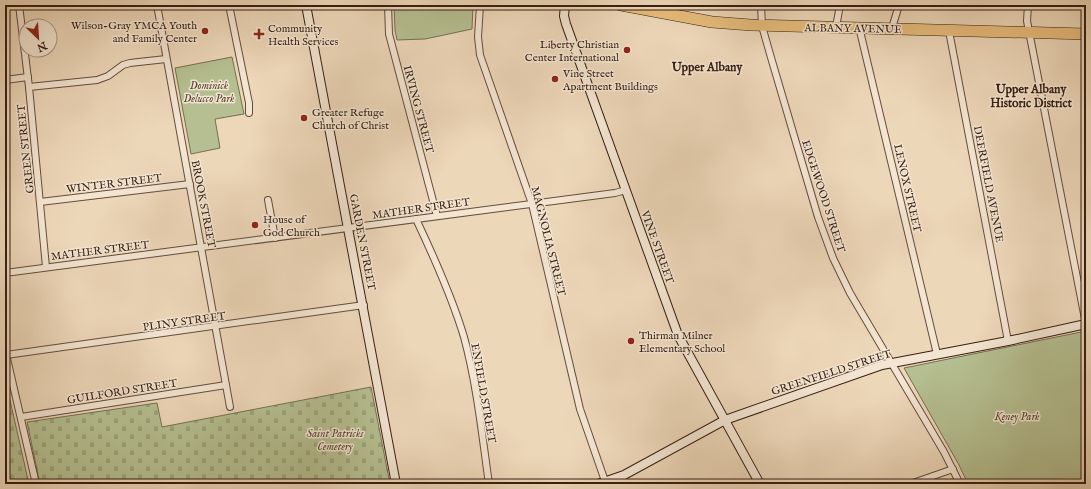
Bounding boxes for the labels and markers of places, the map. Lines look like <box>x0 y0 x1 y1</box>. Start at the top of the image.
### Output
place label: Wilson-Gray YMCA Youth and Family Center <box>71 19 197 46</box>
place label: Community Health Services <box>268 22 338 49</box>
marker: Wilson-Gray YMCA Youth and Family Center <box>200 26 210 36</box>
marker: Community Health Services <box>253 28 265 40</box>
place label: Liberty Christian Center International <box>525 38 619 65</box>
marker: Liberty Christian Center International <box>622 45 632 55</box>
place label: Vine Street Apartment Buildings <box>562 67 658 94</box>
marker: Vine Street Apartment Buildings <box>550 74 560 84</box>
place label: Greater Refuge Church of Christ <box>312 106 389 133</box>
marker: Greater Refuge Church of Christ <box>299 113 309 123</box>
place label: House of God Church <box>263 213 320 240</box>
marker: House of God Church <box>250 220 260 230</box>
place label: Thirman Milner Elementary School <box>639 329 725 356</box>
marker: Thirman Milner Elementary School <box>626 336 636 346</box>

